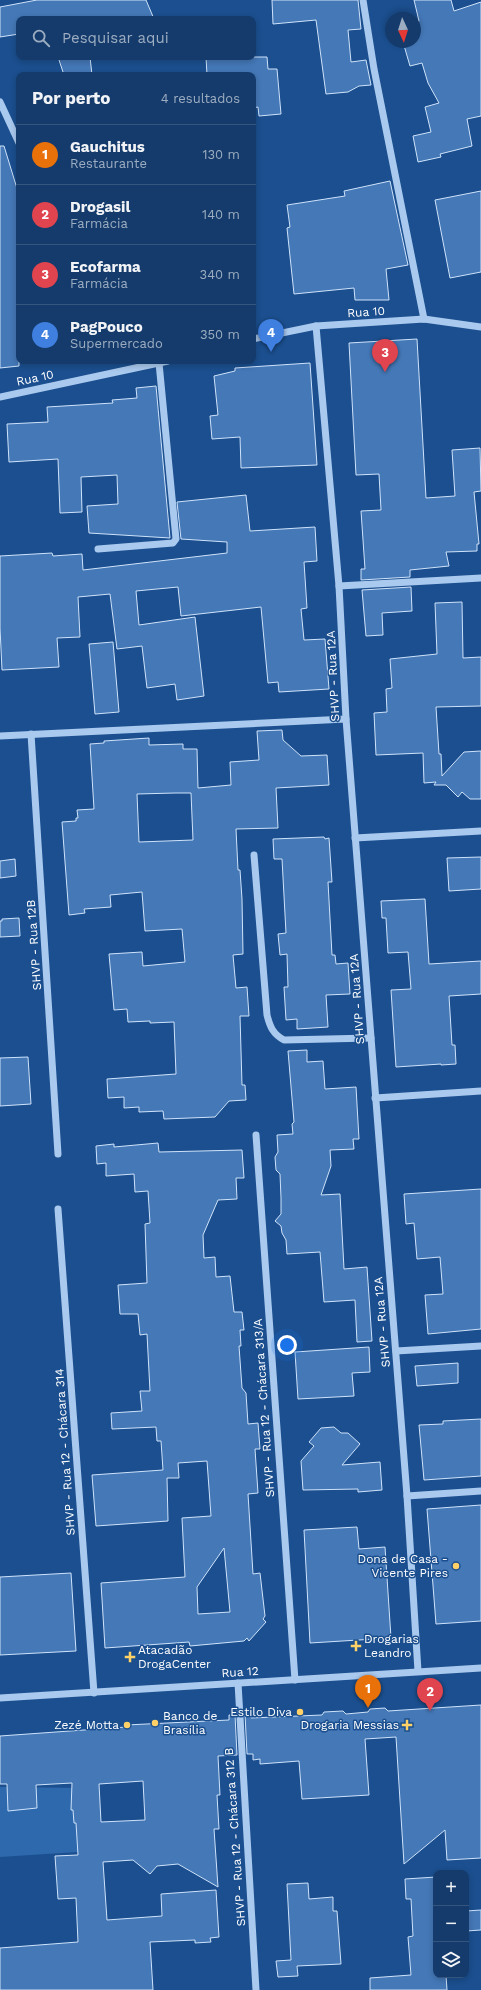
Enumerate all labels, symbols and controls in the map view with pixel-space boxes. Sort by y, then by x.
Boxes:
north arrow [385,12,421,48]
search box [16,16,256,60]
icon: search [30,27,52,49]
text: Pesquisar aqui [62,29,169,47]
text: Por perto [32,88,110,108]
text: 4 resultados [161,91,240,106]
text: Gauchitus [70,138,145,156]
text: 1 [42,147,48,162]
text: 130 m [202,147,240,162]
text: Restaurante [70,156,147,171]
text: Drogasil [70,198,130,216]
text: 2 [41,207,49,222]
text: 140 m [202,207,240,222]
text: Farmácia [70,216,128,231]
text: Ecofarma [70,258,141,276]
text: 3 [41,267,49,282]
text: 340 m [200,267,240,282]
text: Farmácia [70,276,128,291]
street label: Rua 10 [347,304,385,320]
text: PagPouco [70,318,143,336]
pin: 4 [258,319,284,352]
text: 4 [41,327,49,342]
text: 350 m [200,327,240,342]
text: Supermercado [70,336,163,351]
pin: 3 [372,339,398,372]
street label: Rua 10 [15,367,55,389]
street label: SHVP - Rua 12A [324,630,342,722]
street label: SHVP - Rua 12B [24,899,44,991]
street label: SHVP - Rua 12A [347,953,367,1045]
street label: SHVP - Rua 12A [371,1276,393,1368]
street label: SHVP - Rua 12 - Chácara 313/A [251,1318,277,1498]
your location [277,1335,297,1355]
street label: SHVP - Rua 12 - Chácara 314 [52,1368,78,1536]
place label: Dona de Casa - Vicente Pires [357,1552,448,1580]
marker: Dona de Casa - Vicente Pires [451,1561,461,1571]
place label: Drogarias Leandro [364,1632,419,1660]
marker: Drogarias Leandro [351,1641,361,1651]
place label: Atacadão DrogaCenter [138,1643,211,1671]
marker: Atacadão DrogaCenter [125,1652,135,1662]
street label: Rua 12 [221,1664,259,1680]
pin: 1 [355,1675,381,1708]
pin: 2 [417,1678,443,1711]
place label: Estilo Diva [230,1705,292,1719]
marker: Estilo Diva [295,1707,305,1717]
place label: Banco de Brasília [163,1709,218,1737]
place label: Zezé Motta [54,1718,119,1732]
marker: Banco de Brasília [150,1718,160,1728]
place label: Drogaria Messias [301,1718,399,1732]
marker: Zezé Motta [122,1720,132,1730]
marker: Drogaria Messias [402,1720,412,1730]
street label: SHVP - Rua 12 - Chácara 312 B [222,1747,248,1927]
map controls [433,1870,469,1978]
button: + [433,1870,469,1906]
button: − [433,1906,469,1942]
button: layers [433,1942,469,1978]

